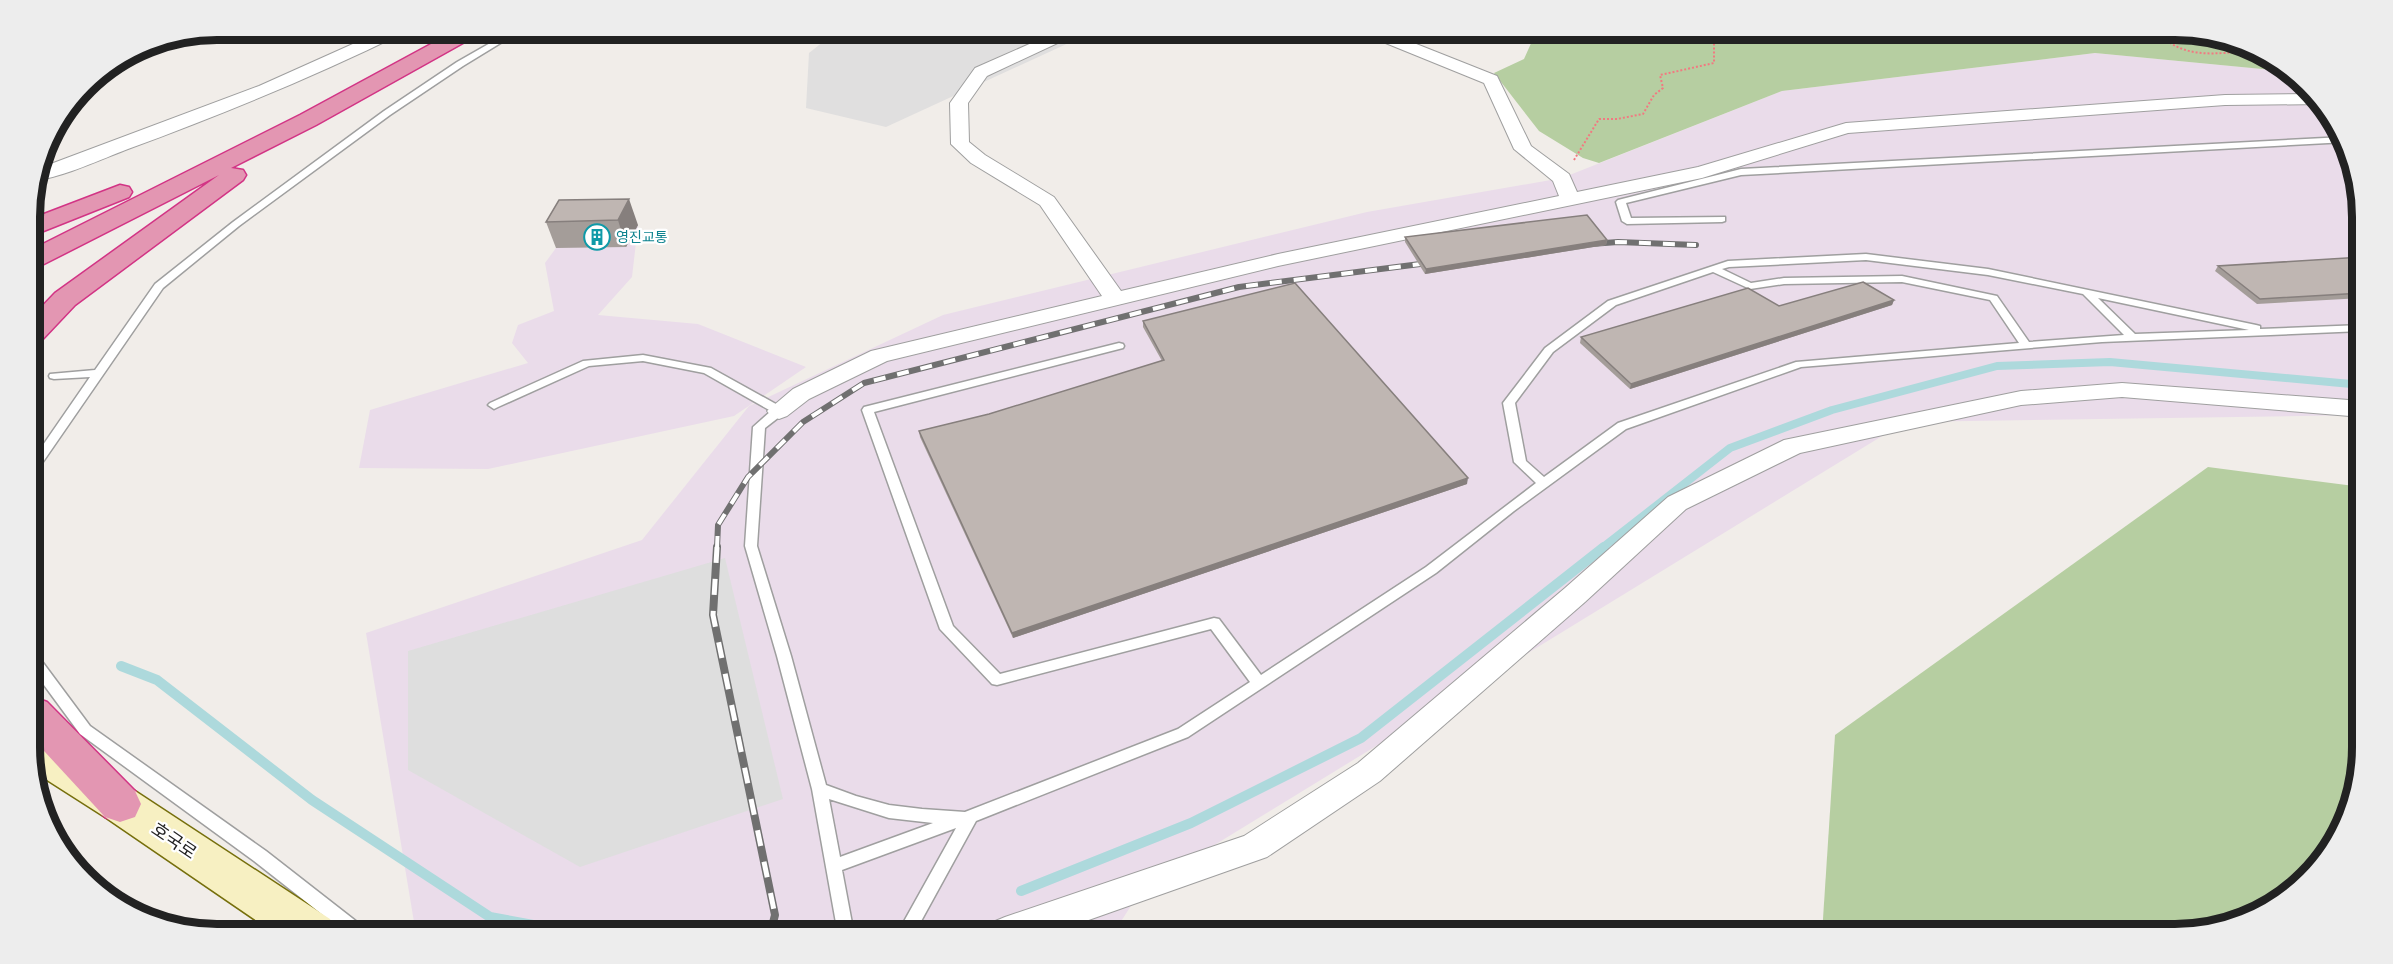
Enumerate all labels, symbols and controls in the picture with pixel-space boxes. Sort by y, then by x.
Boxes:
building icon: 영진교통 [582,222,612,252]
place label: 영진교통 [616,229,668,245]
street label: 호국로 [148,818,201,863]

